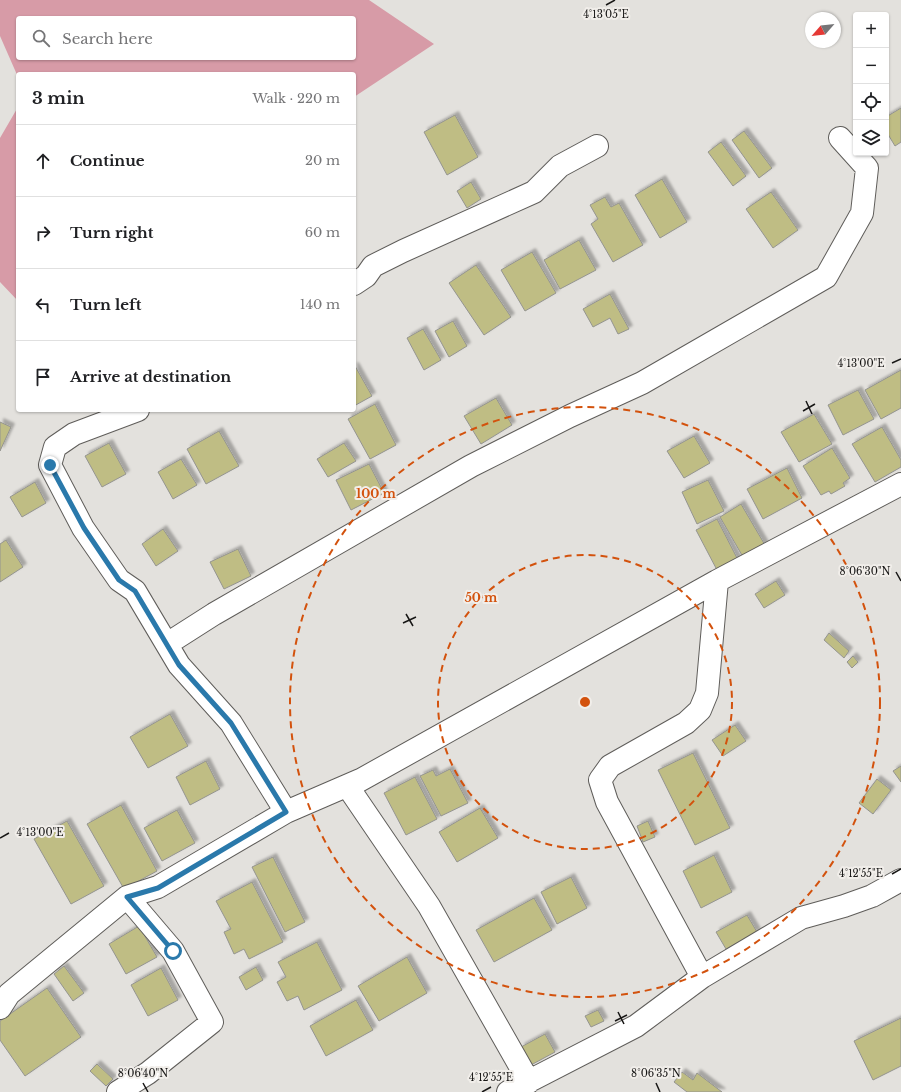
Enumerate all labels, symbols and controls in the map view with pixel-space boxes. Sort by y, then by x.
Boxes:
text: 4°13'05"E [583,8,629,21]
north arrow [805,12,841,48]
map controls [853,12,889,156]
button: + [853,12,889,48]
search box [16,16,356,60]
icon: search [30,27,52,49]
text: Search here [62,29,153,48]
button: − [853,48,889,84]
button: locate [853,84,889,120]
text: 3 min [32,88,85,109]
text: Walk · 220 m [252,90,340,107]
button: layers [853,120,889,156]
icon: ahead [32,150,54,172]
text: Continue [70,151,145,170]
text: 20 m [305,152,340,169]
icon: right [32,222,54,244]
text: Turn right [70,223,153,242]
text: 60 m [305,224,340,241]
icon: left [32,294,54,316]
text: Turn left [70,295,141,314]
text: 140 m [300,296,340,313]
text: 4°13'00"E [837,357,885,370]
icon: arrive [32,366,54,388]
text: Arrive at destination [70,367,231,386]
route end [41,456,59,474]
text: 100 m [356,486,397,501]
text: 8°06'30"N [839,565,891,578]
text: 50 m [465,590,498,605]
centre of rings [578,695,592,709]
text: 4°13'00"E [16,826,64,839]
text: 4°12'55"E [839,867,883,880]
route start [164,942,182,960]
text: 8°06'40"N [118,1067,168,1080]
text: 8°06'35"N [631,1067,681,1080]
text: 4°12'55"E [469,1071,513,1084]

